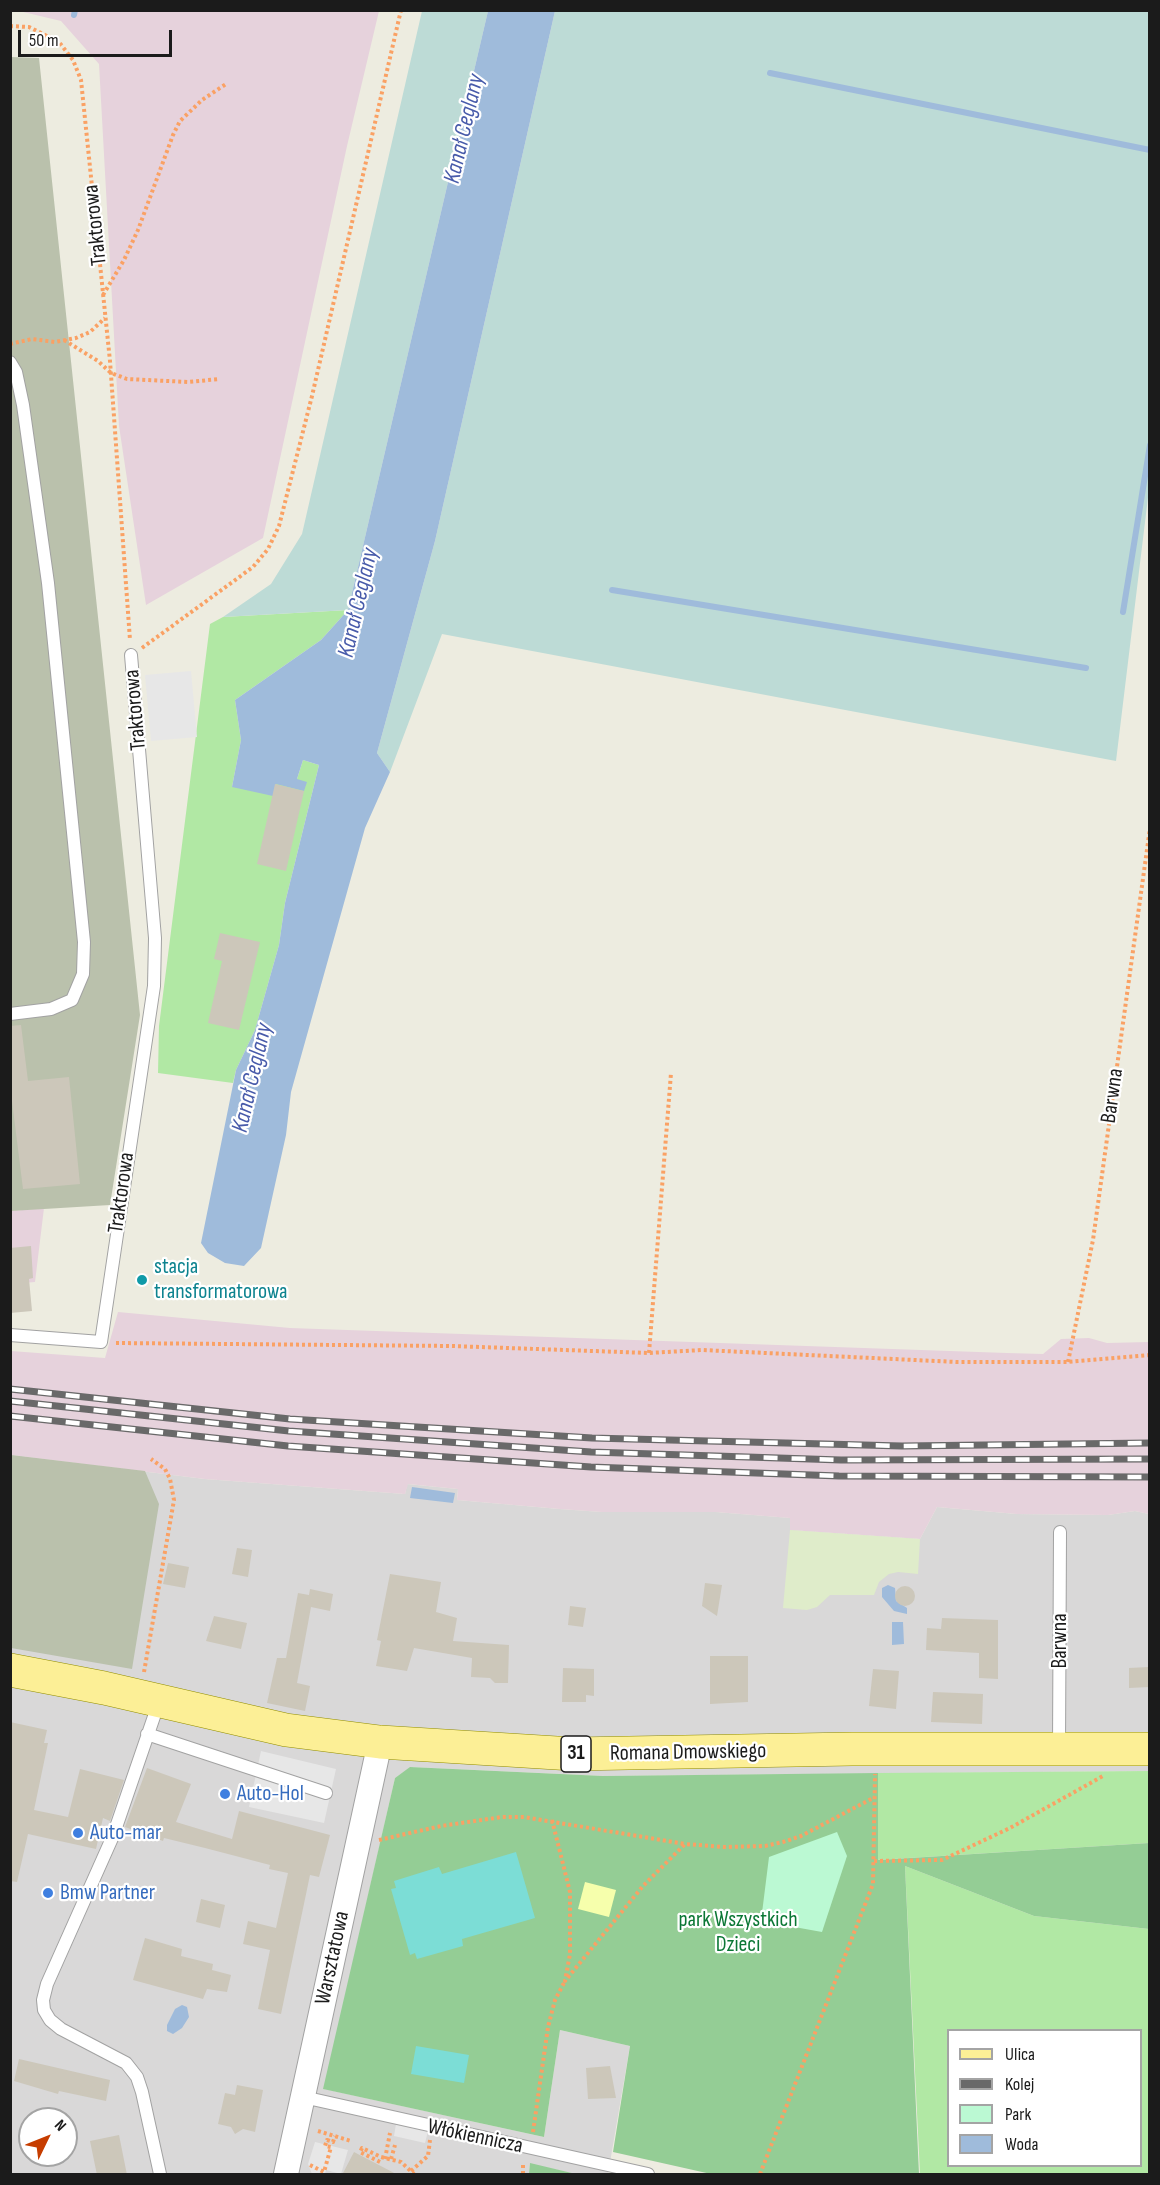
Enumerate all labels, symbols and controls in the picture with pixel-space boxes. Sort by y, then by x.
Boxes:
scale bar [21,18,176,56]
text: 50 m [29,30,59,51]
water label: Kanał Ceglany [438,72,492,186]
street label: Traktorowa [79,183,113,267]
water label: Kanał Ceglany [332,546,386,660]
street label: Traktorowa [119,668,153,752]
water label: Kanał Ceglany [226,1021,280,1135]
street label: Barwna [1096,1067,1130,1125]
street label: Traktorowa [103,1151,141,1235]
place label: stacja transformatorowa [154,1254,288,1306]
marker: stacja transformatorowa [135,1273,149,1287]
street label: Barwna [1047,1613,1073,1669]
road number: 31 [561,1736,591,1772]
street label: Romana Dmowskiego [610,1738,766,1768]
place label: Auto-Hol [237,1781,304,1807]
marker: Auto-Hol [218,1787,232,1801]
place label: Auto-mar [90,1820,161,1846]
marker: Auto-mar [71,1826,85,1840]
place label: Bmw Partner [60,1880,155,1906]
marker: Bmw Partner [41,1886,55,1900]
park label: park Wszystkich Dzieci [678,1907,798,1958]
street label: Warsztatowa [310,1909,356,2007]
legend [947,2029,1142,2167]
text: Ulica [1005,2044,1035,2065]
text: Kolej [1005,2074,1034,2095]
text: Park [1005,2104,1031,2125]
north arrow [18,2107,78,2167]
street label: Włókiennicza [425,2114,525,2160]
text: N [50,2116,70,2135]
text: Woda [1005,2134,1038,2155]

